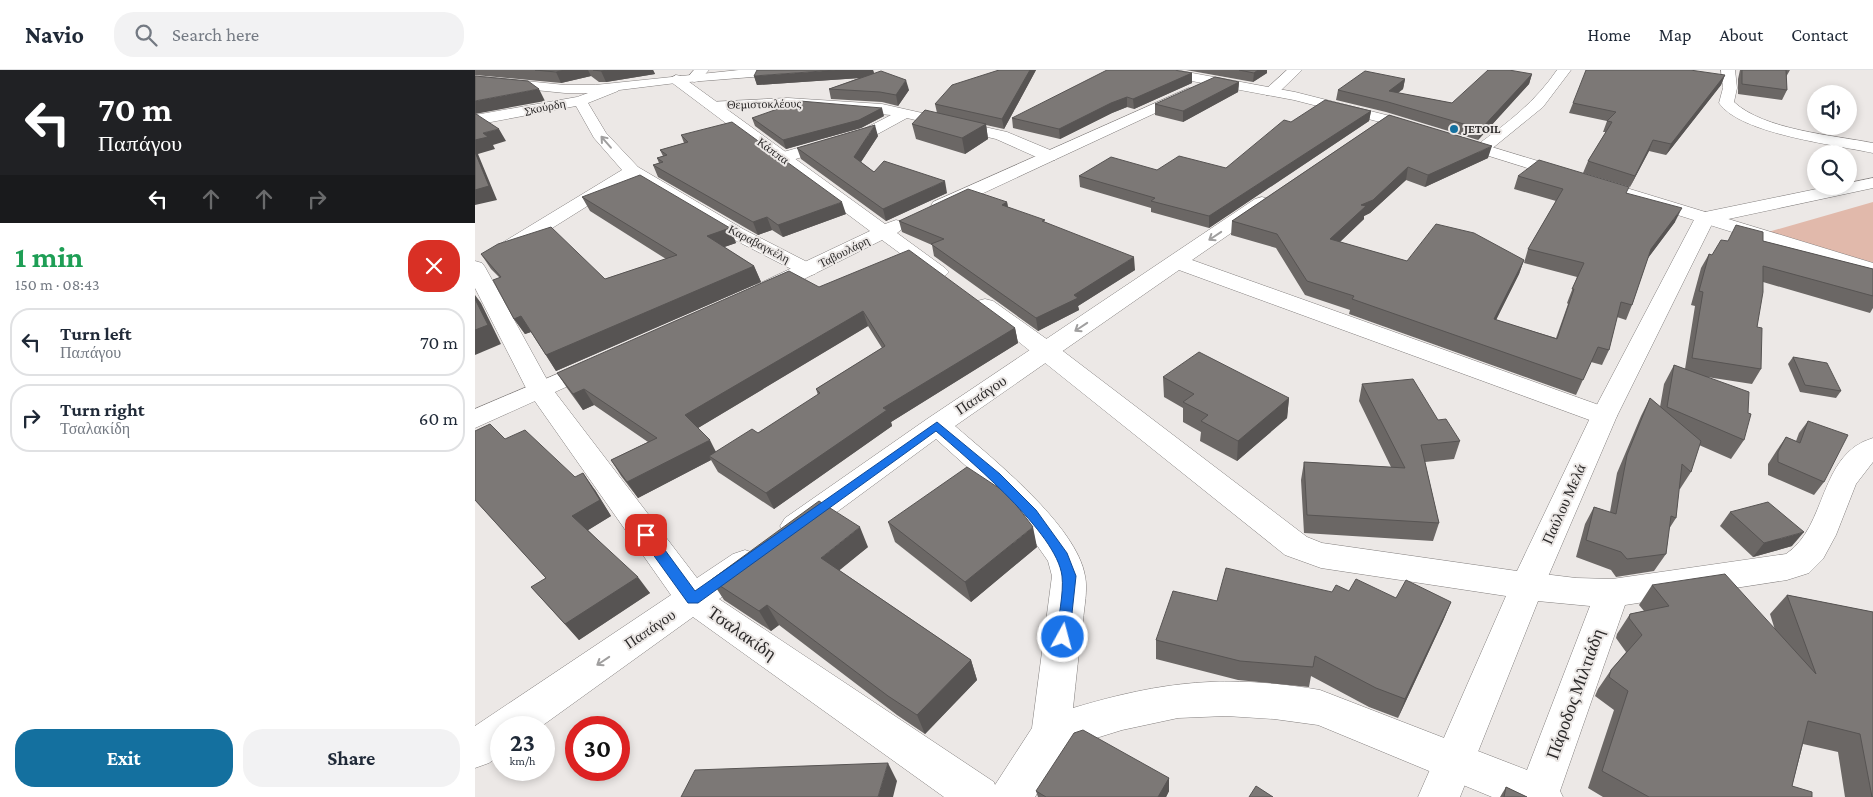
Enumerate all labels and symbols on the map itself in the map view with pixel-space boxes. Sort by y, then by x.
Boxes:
street label: Σκούρδη [523,96,567,118]
street label: Θεμιστοκλέους [727,96,801,112]
place label: JETOIL [1462,122,1501,136]
marker: JETOIL [1448,123,1460,135]
street label: Κάππα [754,135,792,168]
one-way arrow [600,136,611,149]
street label: Καραβαγκέλη [726,222,792,266]
one-way arrow [1208,231,1222,241]
street label: Ταβουλάρη [816,233,872,271]
one-way arrow [1074,322,1088,332]
street label: Παπάγου [953,372,1009,418]
street label: Παύλου Μελά [1539,461,1589,546]
pin [625,514,667,556]
street label: Τσαλακίδη [704,602,780,664]
street label: Παπάγου [622,606,678,652]
position arrow [1036,610,1088,662]
street label: Πάροδος Μιλτιάδη [1542,626,1608,762]
one-way arrow [597,656,611,666]
speed limit sign: 30 [565,716,630,781]

